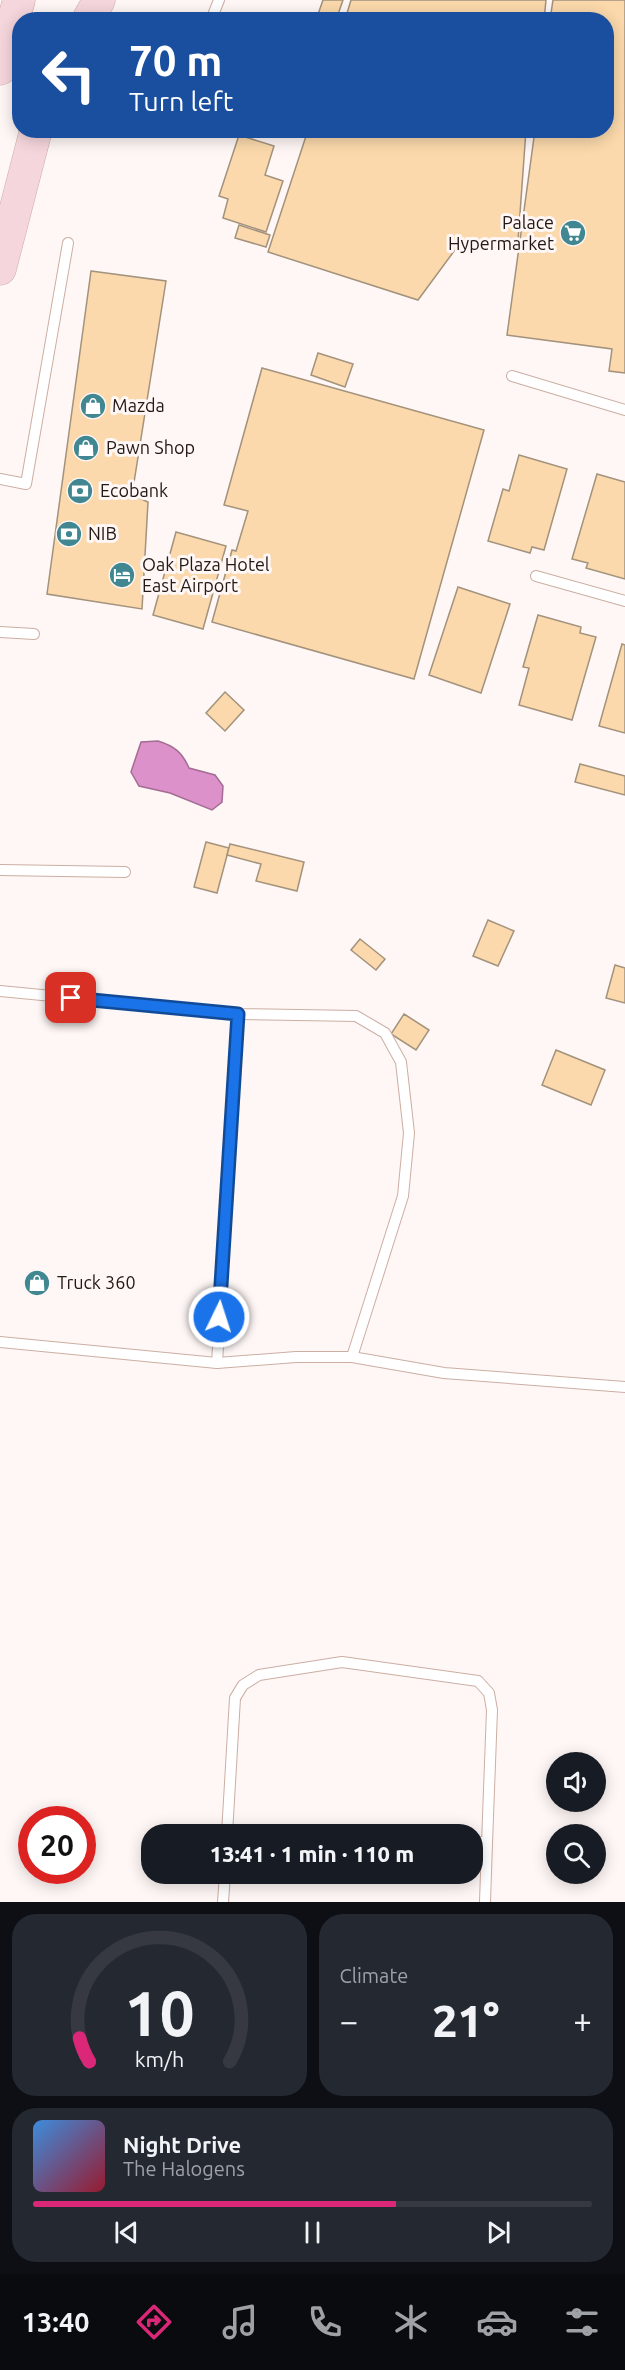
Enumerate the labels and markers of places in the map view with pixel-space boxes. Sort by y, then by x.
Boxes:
place label: Palace Hypermarket [448,212,554,253]
supermarket icon: Palace Hypermarket [558,218,588,248]
shop icon: Mazda [78,391,108,421]
place label: Mazda [112,395,165,415]
shop icon: Pawn Shop [71,433,101,463]
place label: Pawn Shop [106,437,195,457]
bank icon: Ecobank [65,476,95,506]
place label: Ecobank [100,480,168,500]
bank icon: NIB [54,519,84,549]
place label: NIB [88,523,117,543]
place label: Oak Plaza Hotel East Airport [142,554,270,595]
hotel icon: Oak Plaza Hotel East Airport [107,560,137,590]
pin [45,972,96,1023]
shop icon: Truck 360 [22,1268,52,1298]
place label: Truck 360 [57,1272,136,1292]

